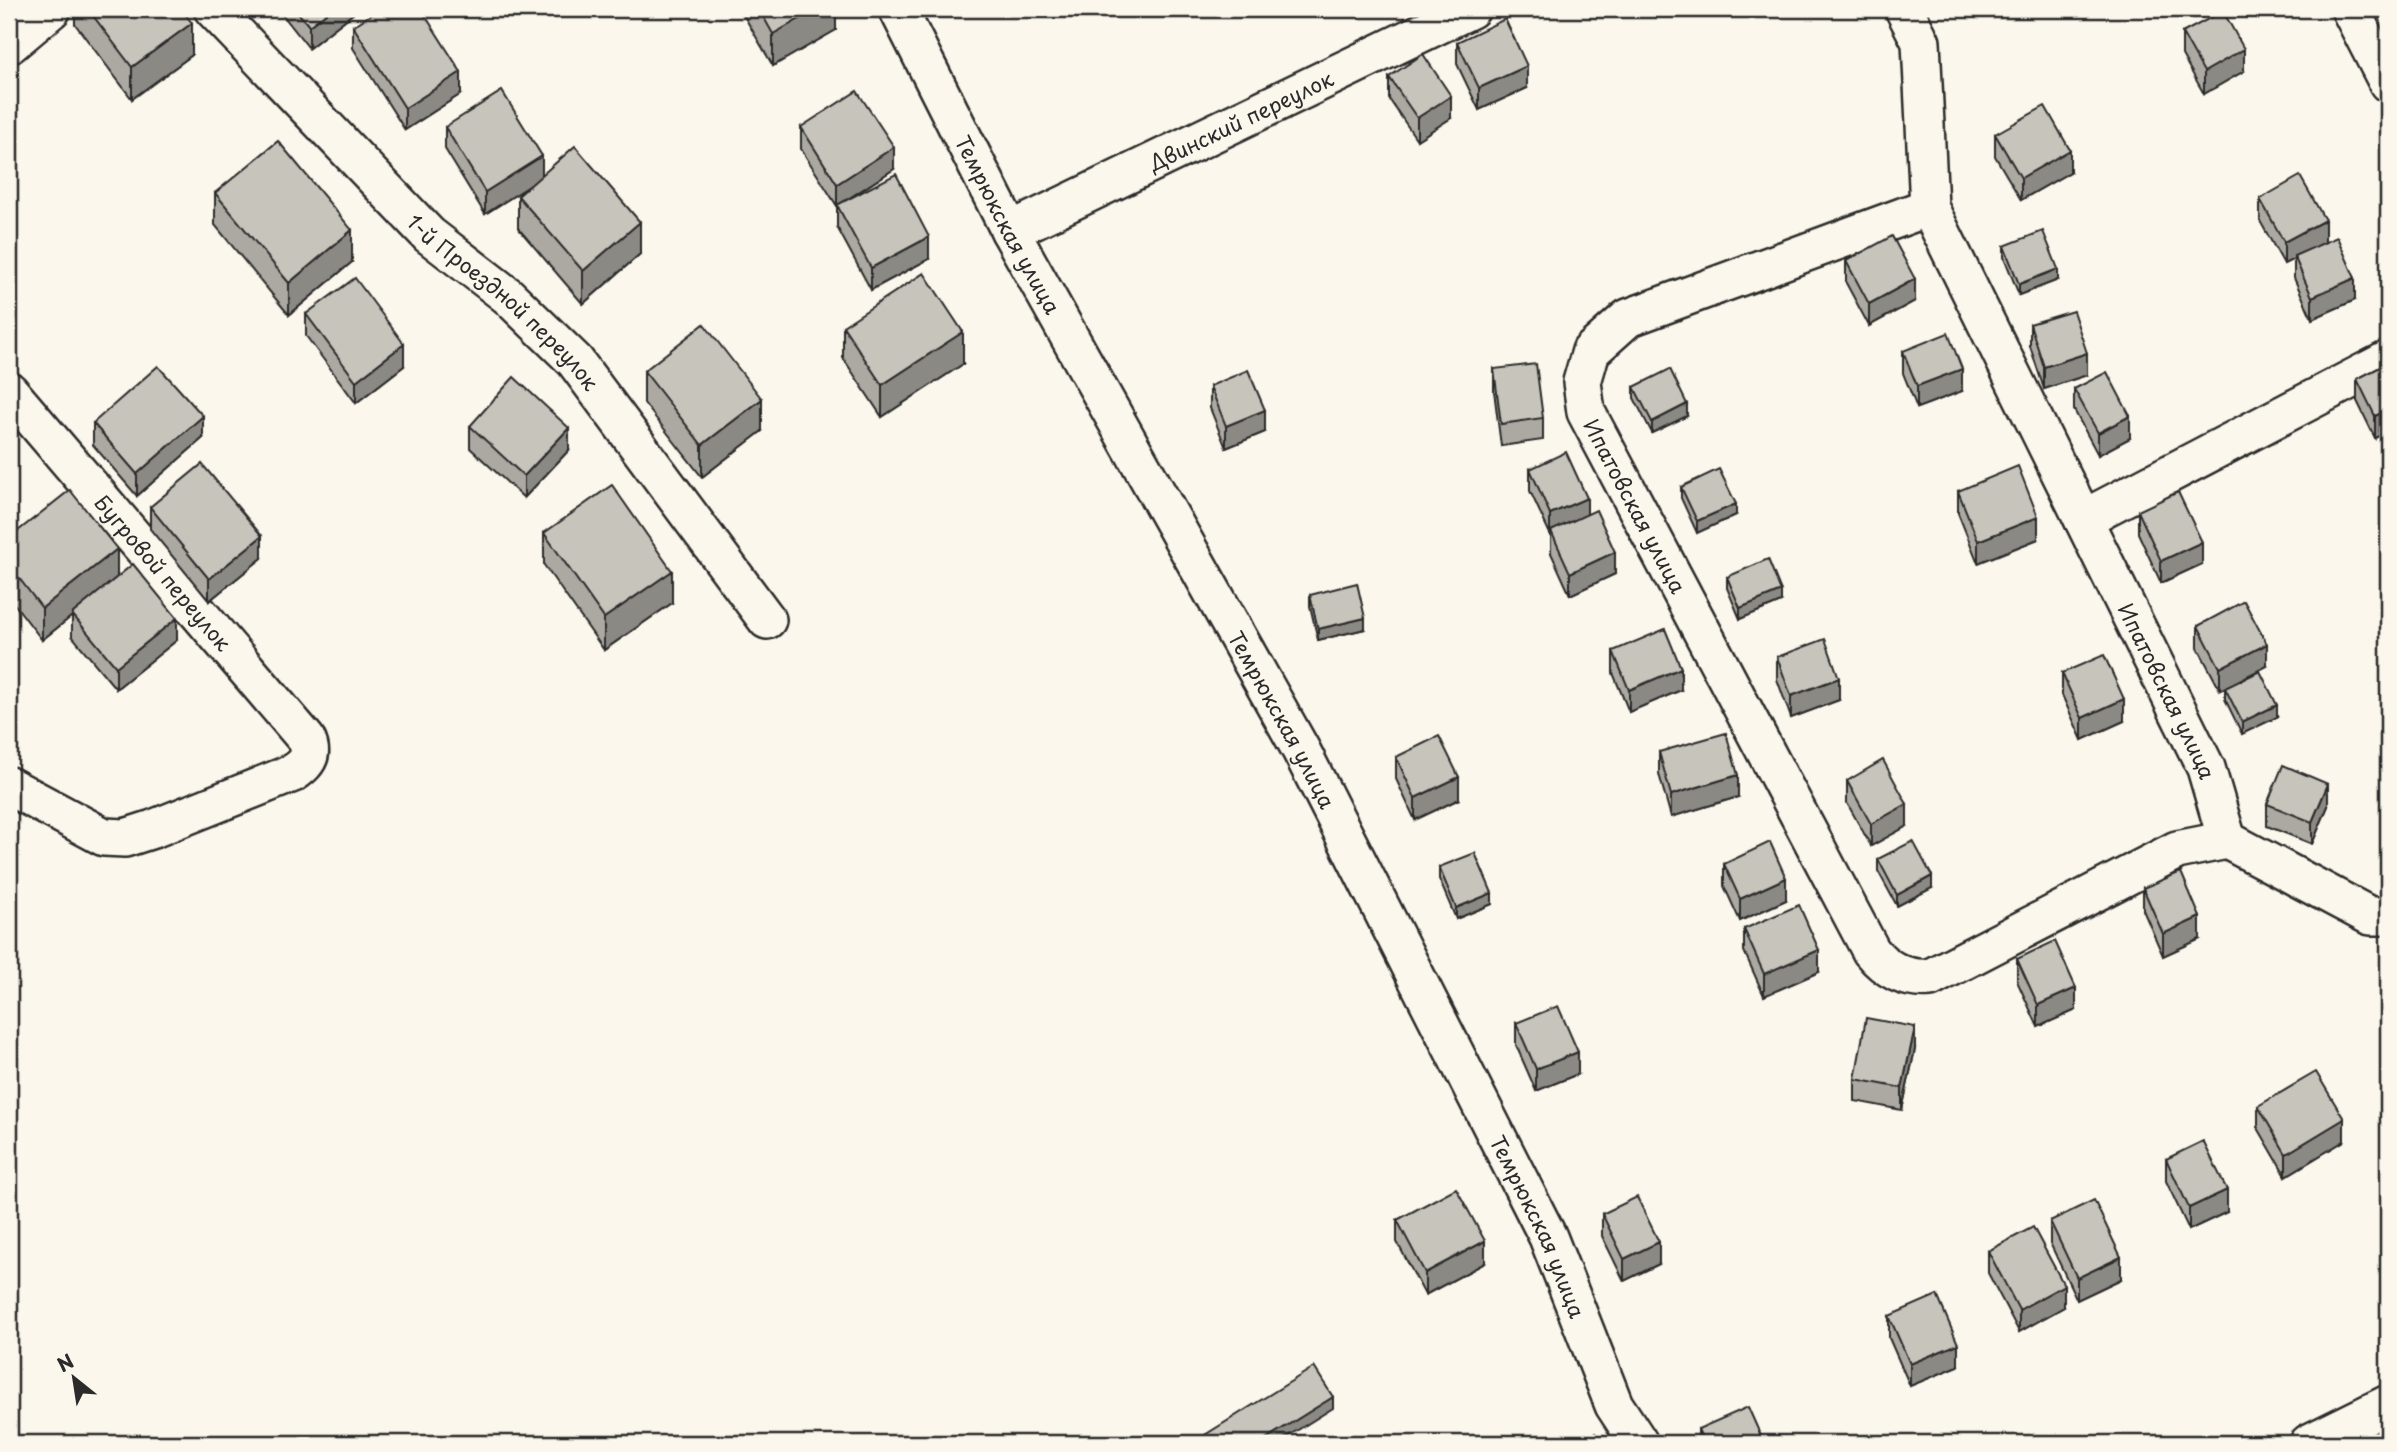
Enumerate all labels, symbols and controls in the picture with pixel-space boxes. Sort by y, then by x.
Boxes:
street label: Двинский переулок [1142,62,1339,178]
street label: Темрюкская улица [948,129,1070,320]
street label: 1-й Проездной переулок [400,206,607,397]
street label: Ипатовская улица [1576,413,1695,599]
street label: Бугровой переулок [87,487,240,658]
street label: Ипатовская улица [2111,597,2225,784]
street label: Темрюкская улица [1221,625,1344,815]
street label: Темрюкская улица [1483,1129,1594,1323]
north arrow [38,1344,108,1414]
text: N [51,1347,79,1378]

